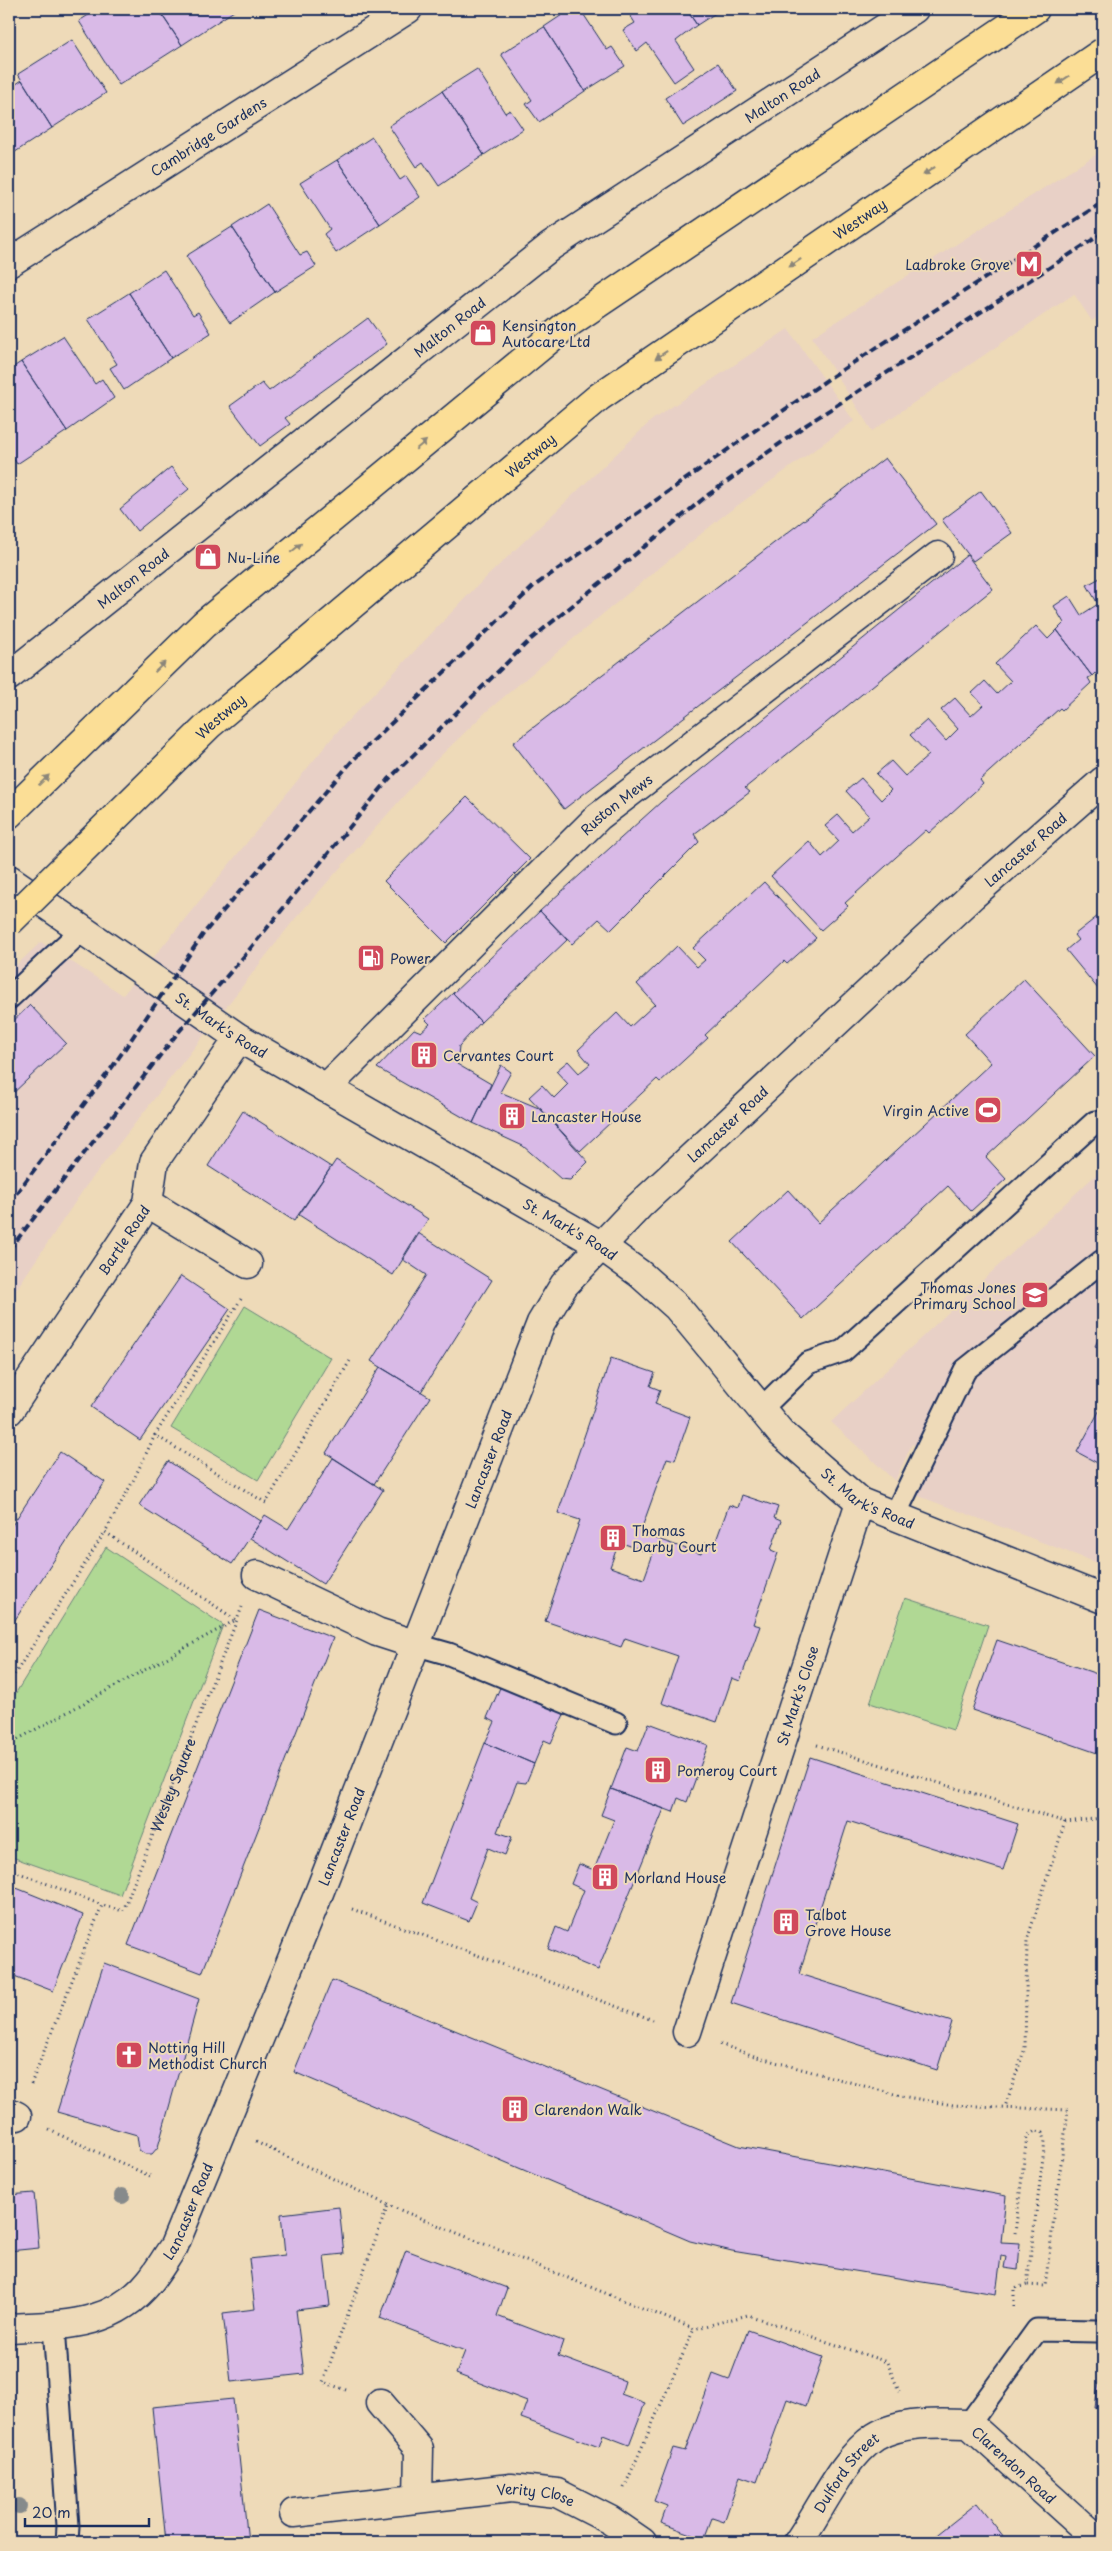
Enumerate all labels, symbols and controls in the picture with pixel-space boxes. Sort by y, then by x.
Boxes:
street label: Malton Road [740,63,824,128]
one-way arrow [1056,75,1070,85]
street label: Cambridge Gardens [146,91,270,181]
one-way arrow [922,166,936,176]
street label: Westway [829,193,890,244]
metro station icon: Ladbroke Grove [1014,249,1044,279]
place label: Ladbroke Grove [905,254,1010,275]
one-way arrow [788,258,802,268]
street label: Malton Road [409,292,490,362]
place label: Kensington Autocare Ltd [502,315,591,352]
shop icon: Kensington Autocare Ltd [468,318,498,348]
one-way arrow [654,350,667,360]
street label: Westway [500,428,560,483]
one-way arrow [415,440,427,451]
shop icon: Nu-Line [193,542,223,572]
street label: Malton Road [92,543,173,613]
one-way arrow [289,543,302,554]
place label: Nu-Line [227,547,281,568]
one-way arrow [154,661,166,673]
street label: Westway [190,688,250,744]
street label: Ruston Mews [575,769,657,840]
one-way arrow [37,774,49,786]
street label: Lancaster Road [979,807,1071,892]
fuel station icon: Power [356,943,386,973]
place label: Power [390,948,431,969]
street label: St. Mark's Road [171,987,272,1063]
building icon: Cervantes Court [409,1040,439,1070]
place label: Cervantes Court [443,1045,554,1066]
street label: Lancaster Road [682,1081,773,1167]
sports icon: Virgin Active [973,1095,1003,1125]
place label: Virgin Active [883,1100,969,1121]
building icon: Lancaster House [497,1101,527,1131]
place label: Lancaster House [531,1106,642,1127]
street label: St. Mark's Road [519,1193,622,1265]
street label: Bartle Road [92,1201,154,1279]
place label: Thomas Jones Primary School [913,1277,1016,1314]
school or university icon: Thomas Jones Primary School [1020,1280,1050,1310]
street label: Lancaster Road [459,1407,517,1511]
street label: St. Mark's Road [817,1462,918,1533]
place label: Thomas Darby Court [632,1520,717,1557]
building icon: Thomas Darby Court [598,1523,628,1553]
street label: St Mark's Close [771,1643,823,1748]
street label: Wesley Square [145,1735,200,1835]
building icon: Pomeroy Court [643,1755,673,1785]
place label: Pomeroy Court [677,1760,777,1781]
street label: Lancaster Road [312,1784,370,1889]
building icon: Morland House [590,1862,620,1892]
place label: Morland House [624,1867,727,1888]
place label: Talbot Grove House [805,1904,892,1941]
building icon: Talbot Grove House [771,1907,801,1937]
place label: Notting Hill Methodist Church [148,2037,267,2074]
church icon: Notting Hill Methodist Church [114,2040,144,2070]
building icon: Clarendon Walk [500,2094,530,2124]
place label: Clarendon Walk [534,2099,642,2120]
street label: Lancaster Road [157,2159,218,2264]
street label: Clarendon Road [967,2421,1061,2508]
street label: Dulford Street [808,2427,883,2517]
street label: Verity Close [495,2477,579,2511]
scale bar [25,2496,149,2528]
text: 20 m [32,2500,71,2523]

